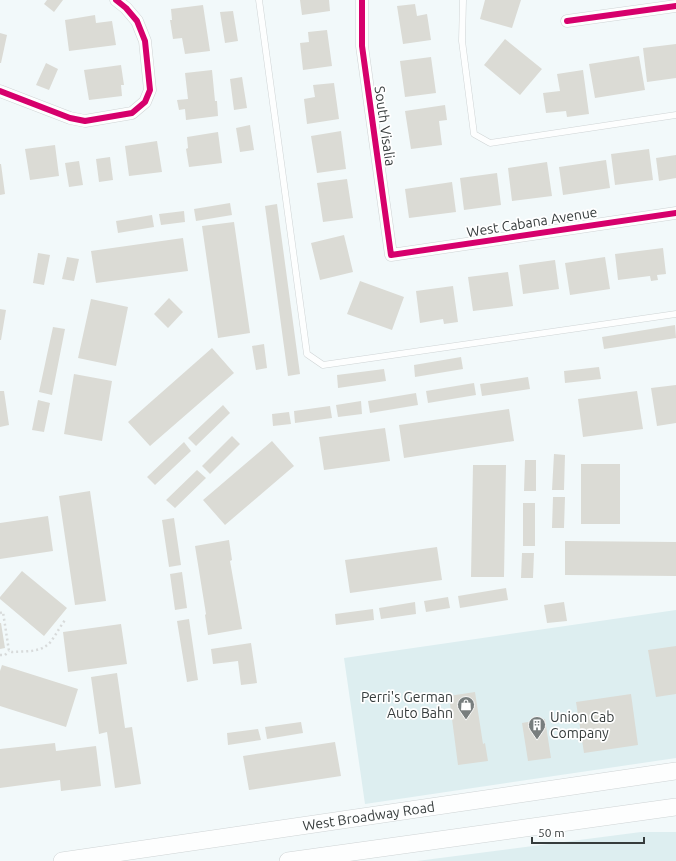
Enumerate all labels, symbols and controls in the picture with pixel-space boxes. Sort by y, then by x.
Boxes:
street label: South Visalia [371,85,399,167]
street label: West Cabana Avenue [466,204,598,240]
place label: Perri's German Auto Bahn [361,689,453,721]
shop icon: Perri's German Auto Bahn [456,695,476,720]
place label: Union Cab Company [550,709,614,741]
building icon: Union Cab Company [527,715,547,740]
street label: West Broadway Road [302,798,436,834]
scale bar [532,819,644,845]
text: 50 m [538,826,565,839]

